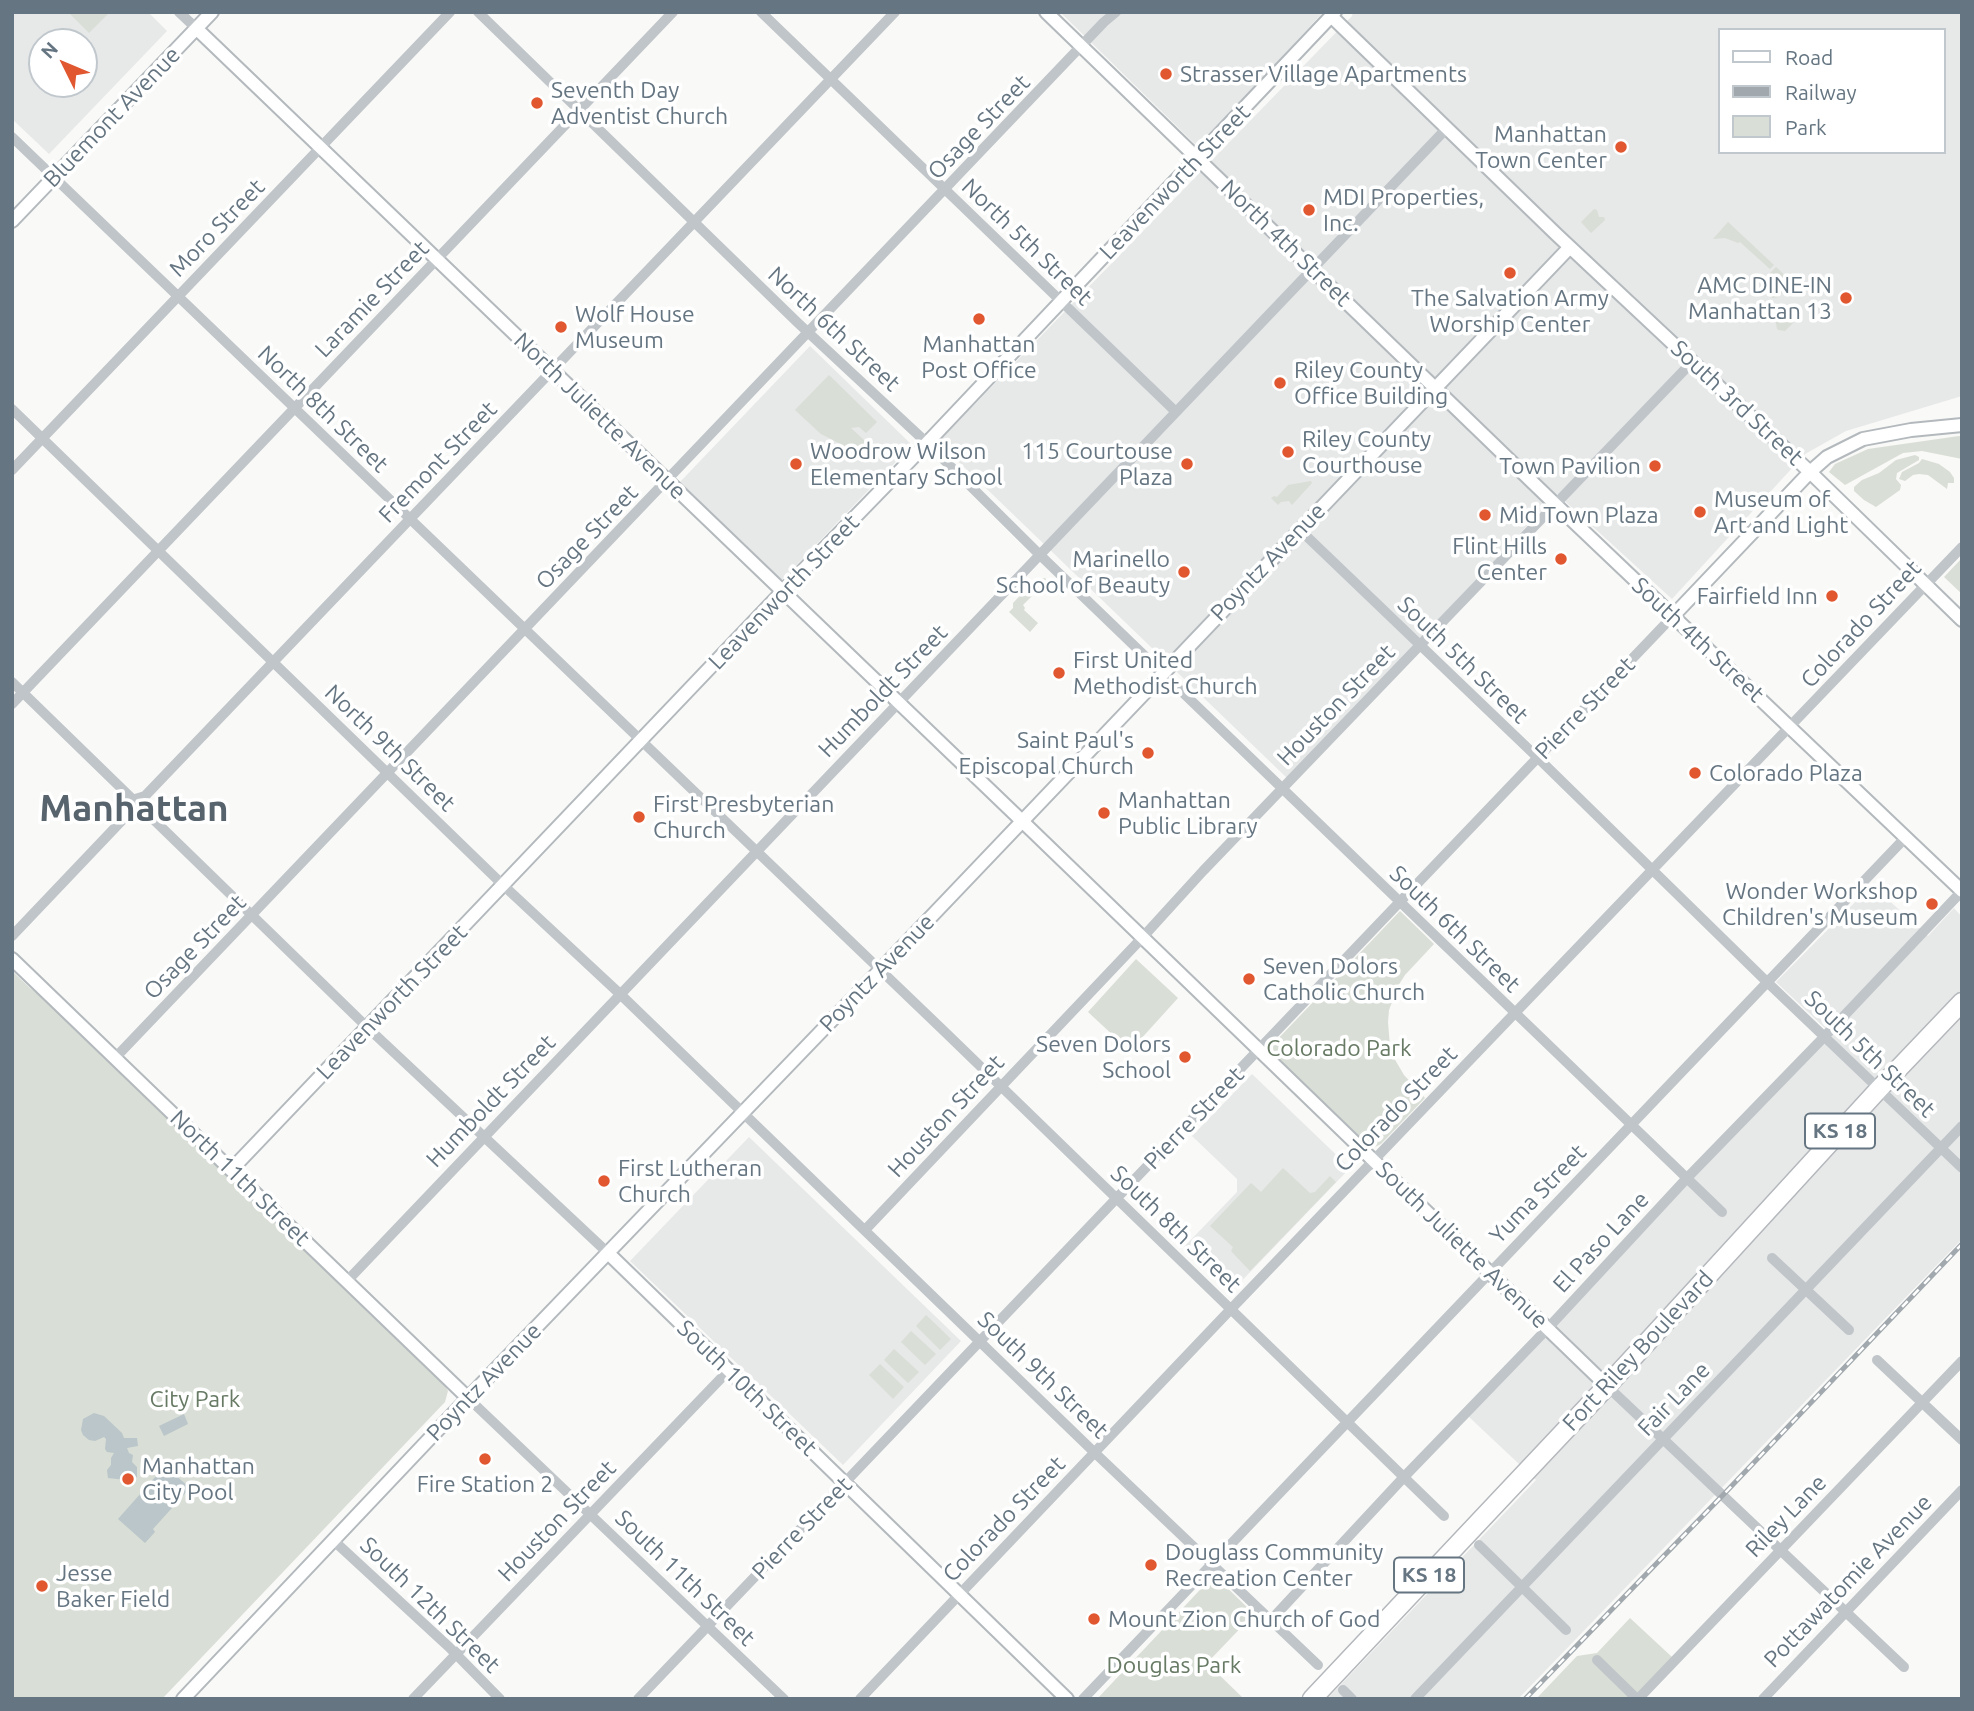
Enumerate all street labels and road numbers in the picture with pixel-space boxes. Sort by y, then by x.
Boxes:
street label: Bluemont Avenue [38,41,186,193]
street label: Osage Street [922,69,1036,185]
street label: Leavenworth Street [1094,99,1256,265]
street label: Moro Street [164,173,270,283]
street label: North 5th Street [956,173,1098,311]
street label: North 4th Street [1215,174,1357,312]
street label: Laramie Street [309,235,435,363]
street label: North 6th Street [762,261,906,397]
street label: North Juliette Avenue [508,327,692,505]
street label: South 3rd Street [1665,335,1809,471]
street label: North 8th Street [252,340,394,478]
street label: Fremont Street [373,396,503,528]
street label: Osage Street [530,479,644,595]
street label: Poyntz Avenue [1205,497,1331,627]
street label: Leavenworth Street [703,509,865,675]
street label: Colorado Street [1795,555,1927,693]
street label: South 4th Street [1626,572,1770,708]
street label: South 5th Street [1392,591,1534,729]
street label: Humboldt Street [813,619,953,763]
street label: Houston Street [1271,639,1401,771]
street label: Pierre Street [1529,651,1641,765]
street label: North 9th Street [319,679,461,817]
street label: South 6th Street [1384,860,1526,998]
street label: Osage Street [138,889,252,1005]
street label: Poyntz Avenue [814,908,940,1038]
street label: Leavenworth Street [311,919,473,1085]
street label: South 5th Street [1799,985,1941,1123]
street label: Humboldt Street [421,1029,561,1173]
street label: Colorado Street [1329,1040,1463,1178]
street label: Houston Street [882,1049,1010,1183]
street label: Pierre Street [1138,1061,1250,1175]
street label: North 11th Street [164,1104,316,1252]
road number: KS 18 [1805,1114,1875,1148]
street label: Yuma Street [1484,1139,1592,1249]
street label: South Juliette Avenue [1370,1156,1554,1334]
street label: South 8th Street [1105,1160,1247,1298]
street label: El Paso Lane [1547,1186,1655,1298]
street label: Fort Riley Boulevard [1557,1265,1719,1437]
street label: South 9th Street [972,1306,1114,1444]
street label: South 10th Street [671,1314,823,1462]
street label: Poyntz Avenue [421,1317,547,1447]
street label: Fair Lane [1632,1356,1716,1442]
street label: Colorado Street [937,1450,1071,1588]
street label: Houston Street [492,1455,622,1587]
street label: Riley Lane [1740,1469,1832,1563]
street label: Pierre Street [746,1471,858,1585]
street label: Pottawatomie Avenue [1758,1489,1938,1673]
street label: South 11th Street [609,1504,761,1652]
street label: South 12th Street [354,1531,506,1679]
road number: KS 18 [1394,1558,1464,1592]

